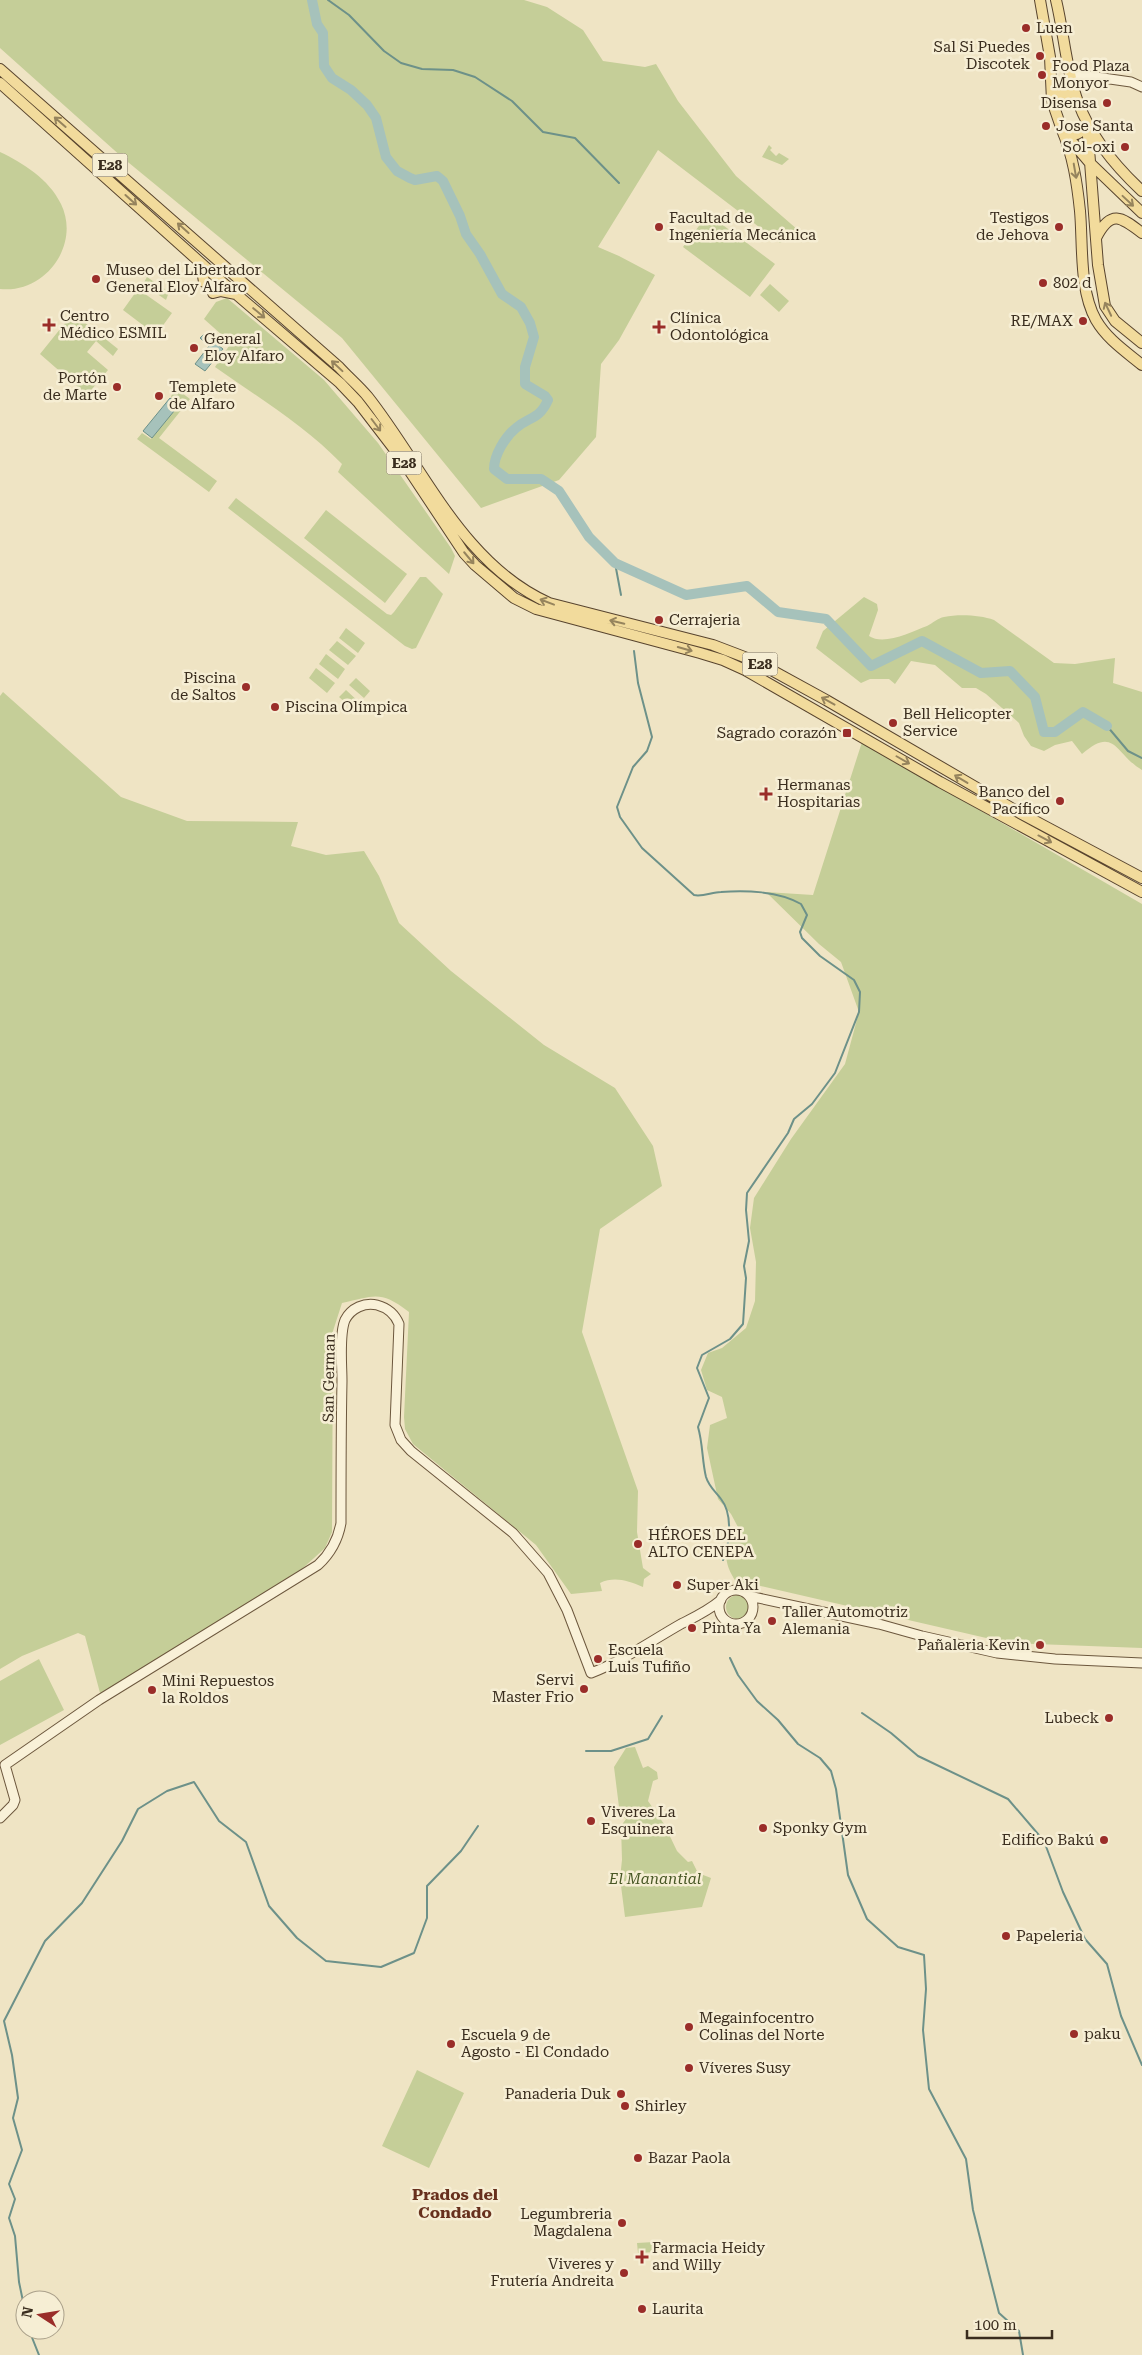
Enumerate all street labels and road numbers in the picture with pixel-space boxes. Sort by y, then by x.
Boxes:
road number: E28 [92,154,128,176]
road number: E28 [386,452,422,474]
road number: E28 [742,652,778,676]
street label: San German [319,1333,339,1423]

